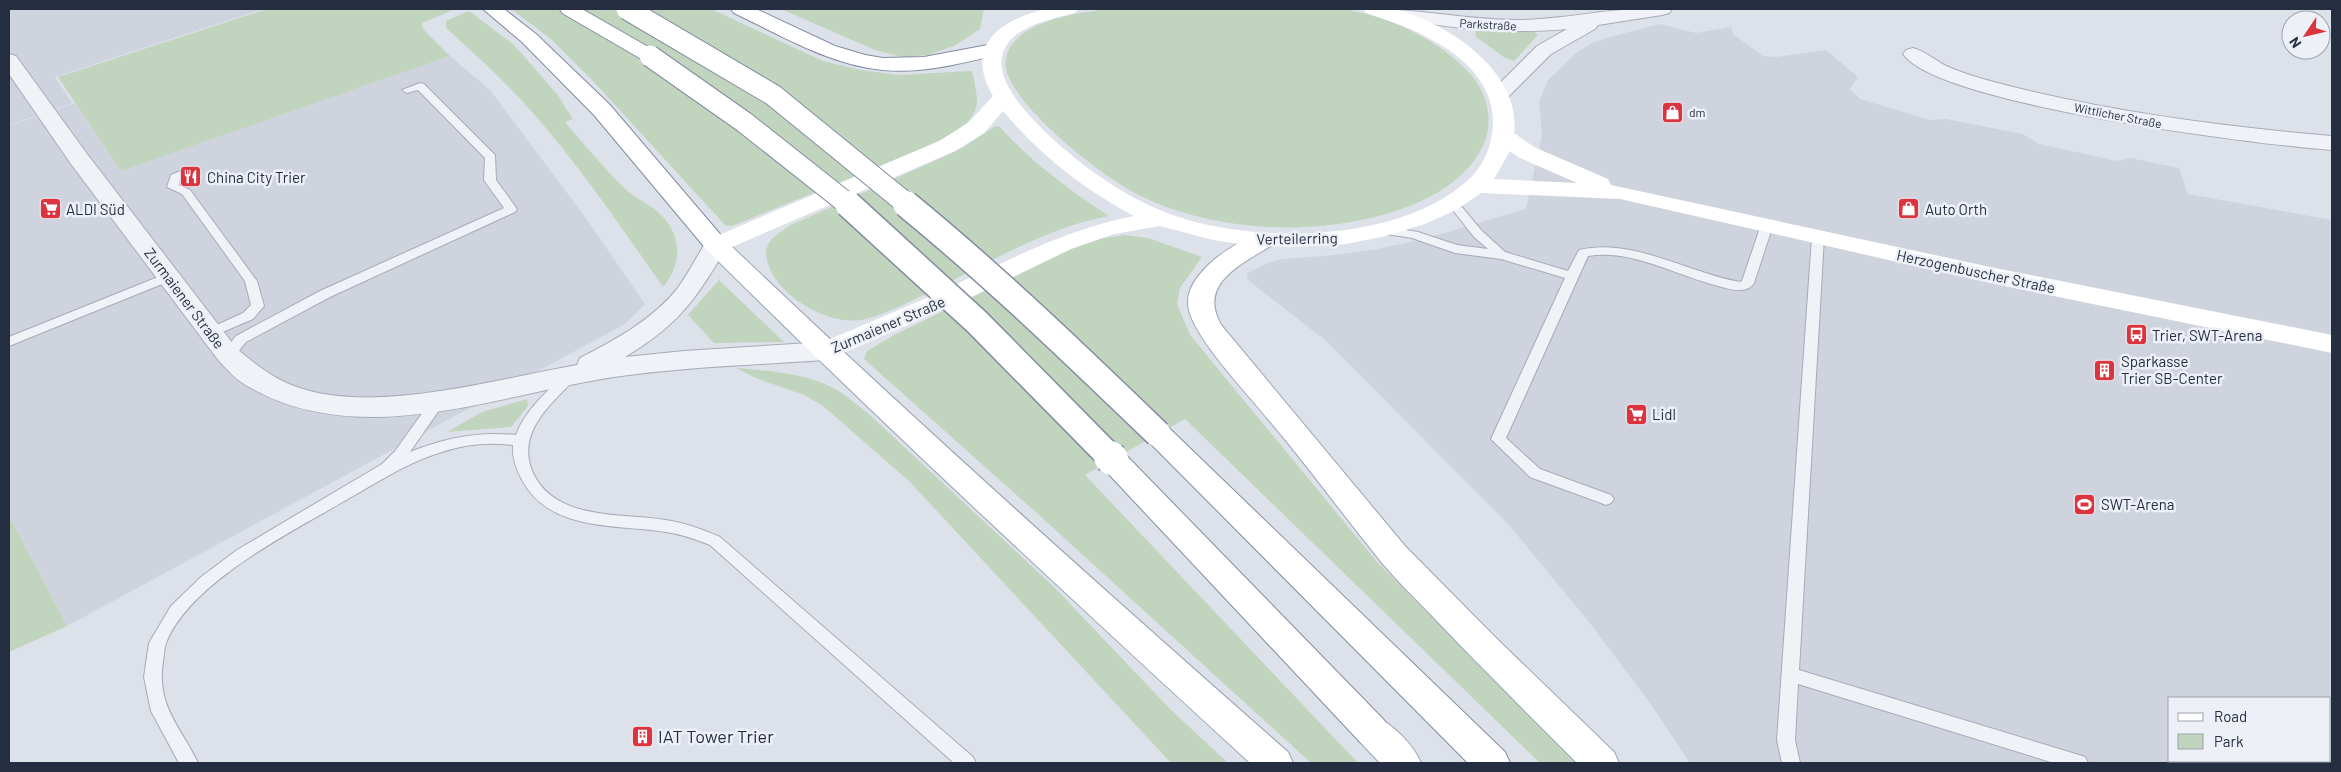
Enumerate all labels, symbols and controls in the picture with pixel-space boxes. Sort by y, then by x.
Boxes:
north arrow [2281,10,2331,60]
street label: Parkstraße [1459,16,1517,32]
text: N [2285,34,2305,51]
shop icon: dm [1661,100,1685,124]
street label: Wittlicher Straße [2073,100,2163,130]
place label: dm [1689,105,1706,119]
restaurant icon: China City Trier [179,165,203,189]
place label: China City Trier [207,168,306,186]
supermarket icon: ALDI Süd [38,197,62,221]
shop icon: Auto Orth [1897,197,1921,221]
place label: ALDI Süd [66,200,125,218]
place label: Auto Orth [1925,200,1987,218]
street label: Verteilerring [1256,228,1338,248]
street label: Zurmaiener Straße [141,244,229,352]
street label: Herzogenbuscher Straße [1895,245,2057,297]
street label: Zurmaiener Straße [828,292,948,356]
bus stop icon: Trier, SWT-Arena [2124,323,2148,347]
place label: Trier, SWT-Arena [2152,326,2262,344]
place label: Sparkasse Trier SB-Center [2121,352,2223,387]
building icon: Sparkasse Trier SB-Center [2093,358,2117,382]
supermarket icon: Lidl [1624,402,1648,426]
place label: Lidl [1652,405,1676,423]
sports icon: SWT-Arena [2073,492,2097,516]
place label: SWT-Arena [2101,495,2174,513]
legend [2168,697,2331,762]
text: Road [2214,707,2247,725]
building icon: IAT Tower Trier [630,724,654,748]
place label: IAT Tower Trier [658,725,774,747]
text: Park [2214,732,2244,750]

